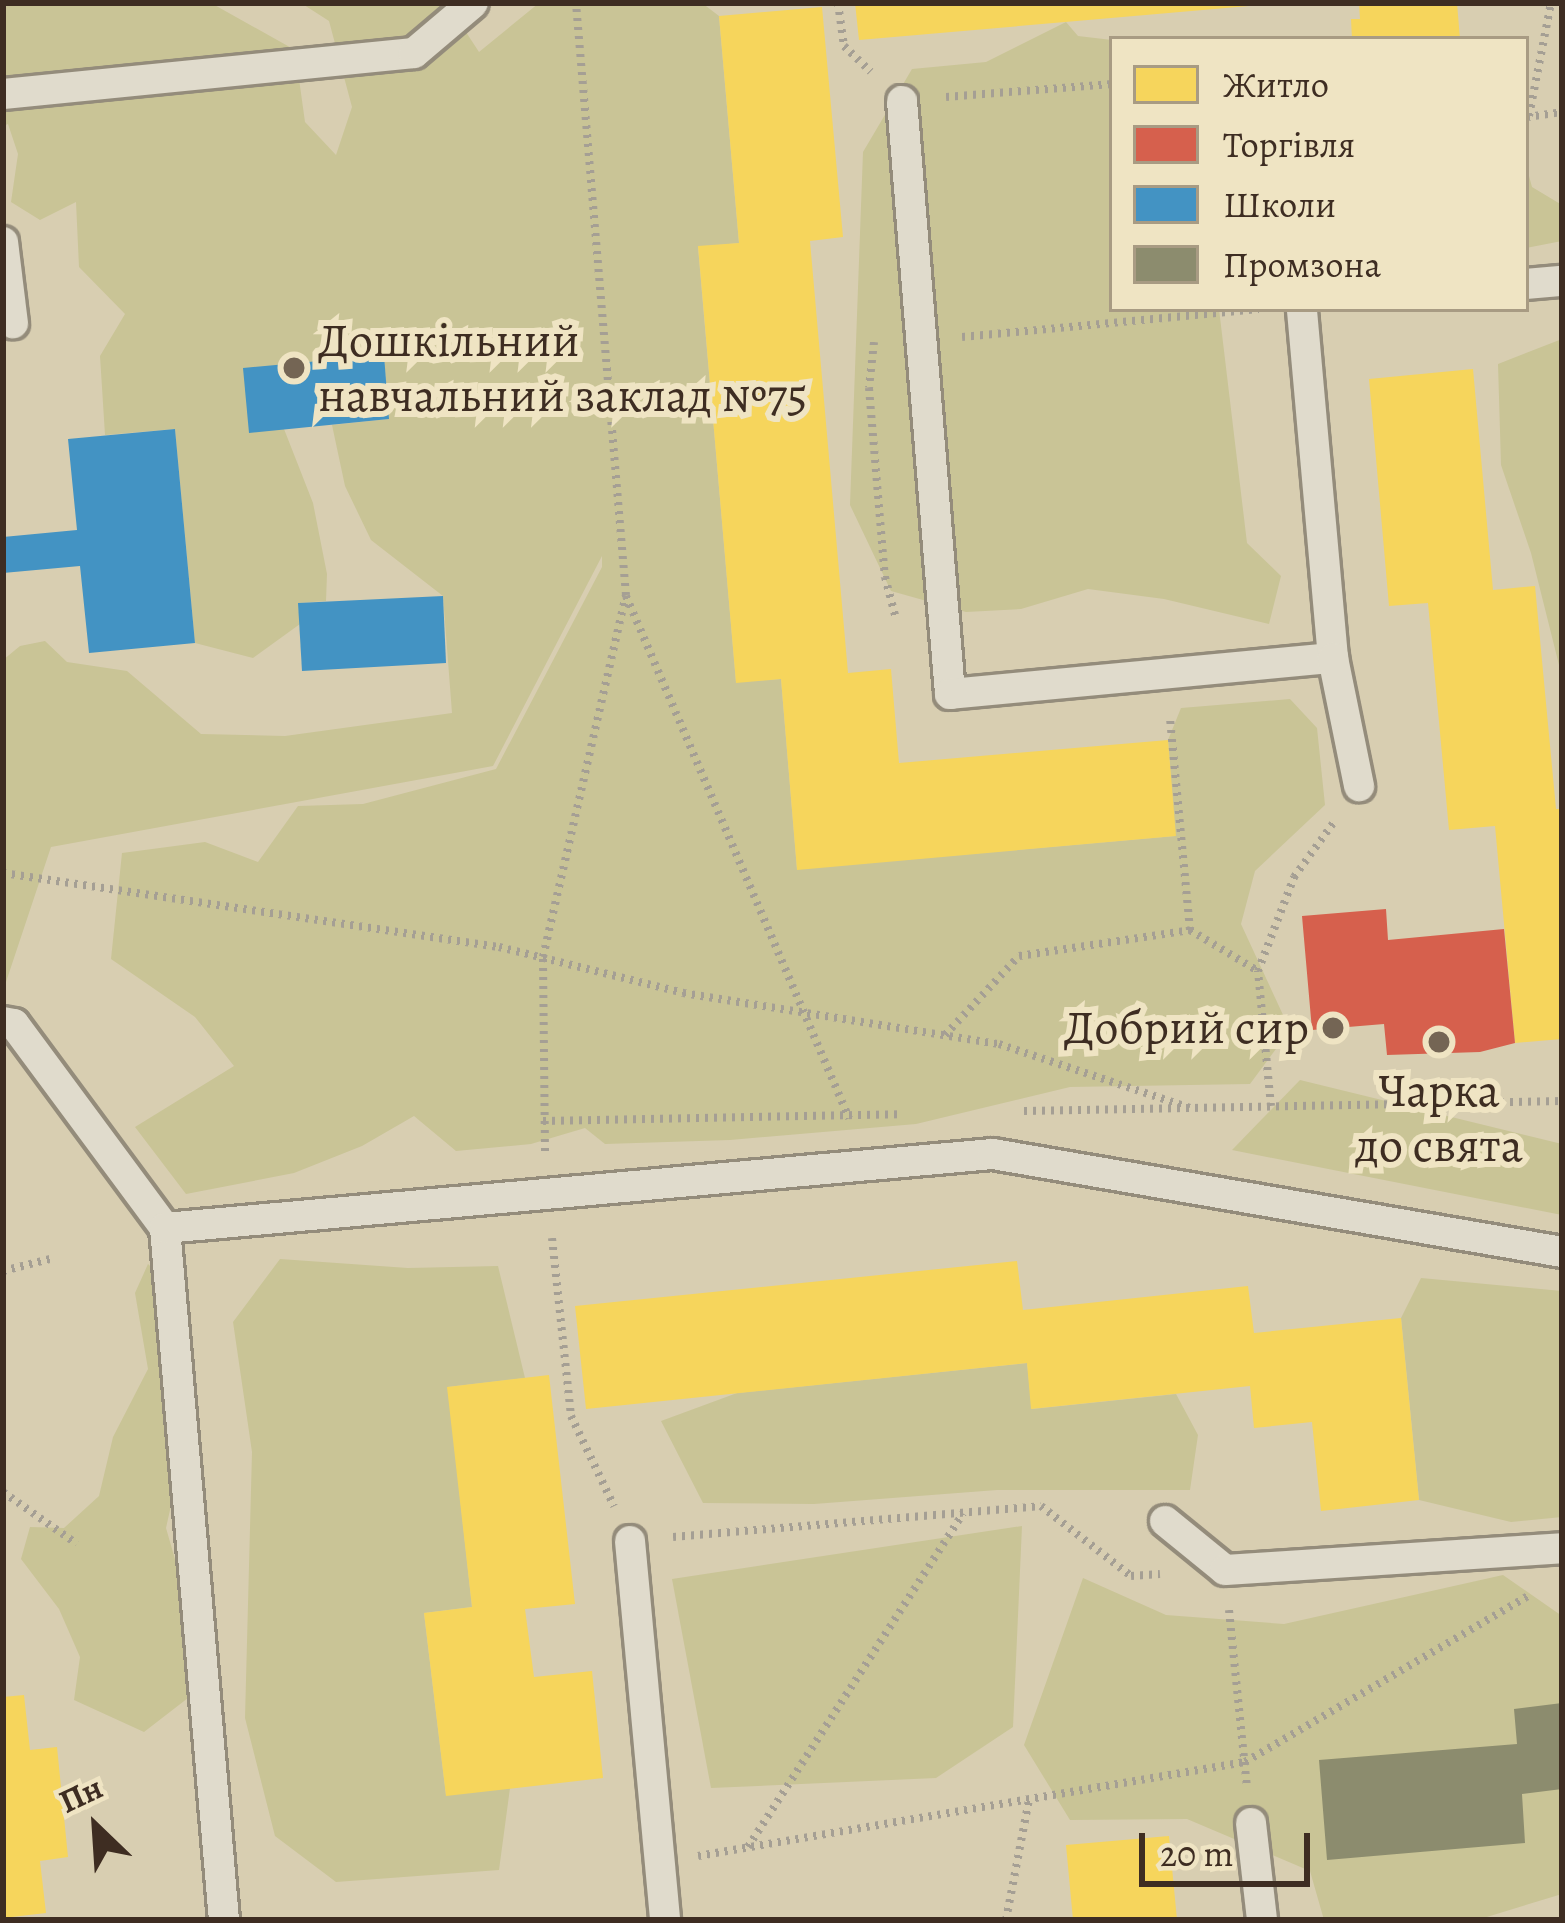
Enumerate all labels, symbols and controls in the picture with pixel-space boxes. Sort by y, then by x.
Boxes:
legend [1109,36,1529,312]
text: Житло [1223,60,1329,109]
text: Торгівля [1223,120,1355,169]
text: Школи [1223,180,1336,229]
text: Промзона [1223,240,1381,289]
place label: Дошкільний навчальний заклад №75 [318,311,808,424]
marker: Дошкільний навчальний заклад №75 [281,355,307,381]
place label: Добрий сир [1064,999,1309,1057]
marker: Добрий сир [1320,1015,1346,1041]
marker: Чарка до свята [1426,1029,1452,1055]
place label: Чарка до свята [1355,1061,1523,1174]
text: Пн [52,1764,110,1823]
north arrow [36,1767,156,1887]
scale bar [1145,1809,1316,1883]
text: 20 m [1160,1829,1233,1878]

